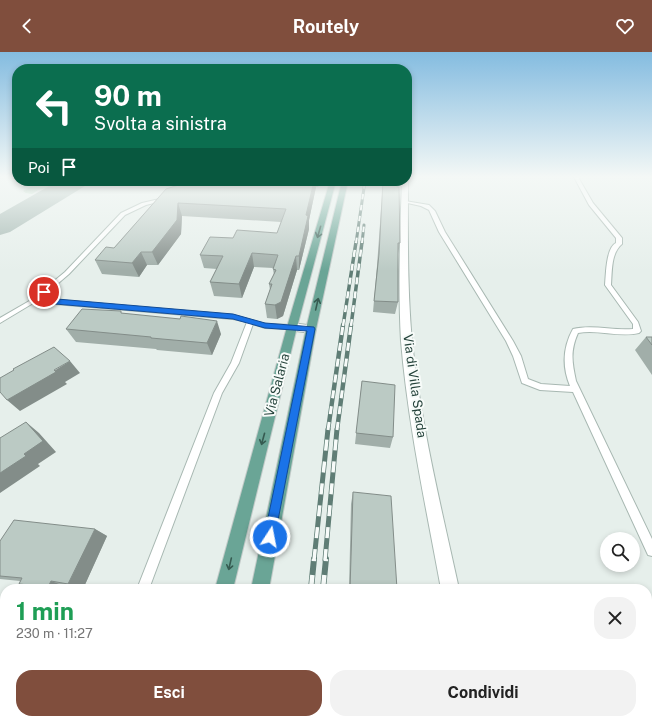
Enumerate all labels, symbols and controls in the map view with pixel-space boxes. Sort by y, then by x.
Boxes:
icon: back [16,15,38,37]
icon: heart [614,15,636,37]
text: Routely [293,16,359,37]
text: 90 m [94,79,162,112]
icon: left [28,80,80,132]
text: Svolta a sinistra [94,113,227,134]
icon: arrive [58,156,80,178]
text: Poi [28,159,50,176]
one-way arrow [315,225,322,238]
pin [27,275,61,309]
icon: arrive [33,281,55,303]
one-way arrow [313,298,321,311]
street label: Via di Villa Spada [400,333,430,439]
street label: Via Salaria [261,352,293,418]
one-way arrow [258,432,266,445]
position arrow [249,516,291,558]
map controls [600,532,640,572]
button: search [600,532,640,572]
one-way arrow [226,558,233,571]
text: 1 min [16,597,74,625]
button: close [594,597,636,639]
text: 230 m · 11:27 [16,626,93,641]
button: Esci [16,670,322,716]
button: Condividi [330,670,636,716]

